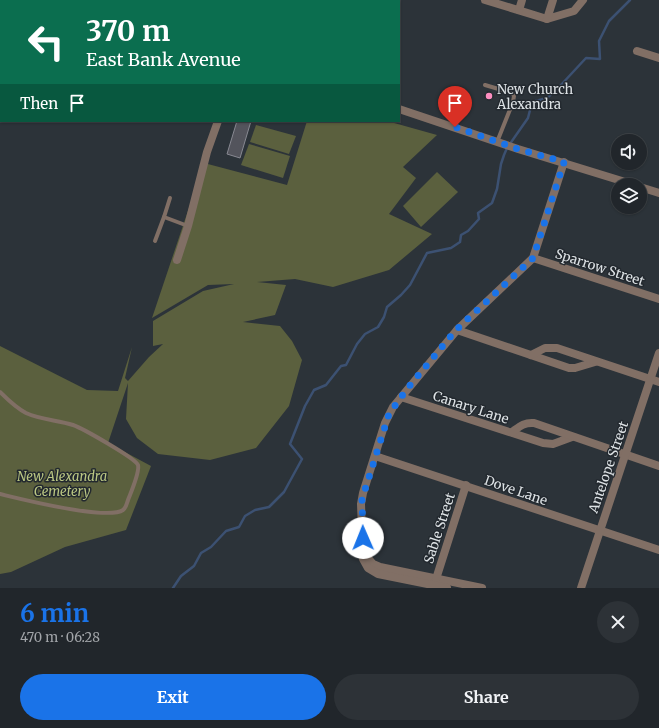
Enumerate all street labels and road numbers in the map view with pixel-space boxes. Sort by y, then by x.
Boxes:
street label: Sparrow Street [553,245,647,290]
street label: Canary Lane [431,387,511,428]
street label: Antelope Street [584,419,632,516]
street label: Dove Lane [482,472,550,509]
street label: Sable Street [420,491,459,566]

